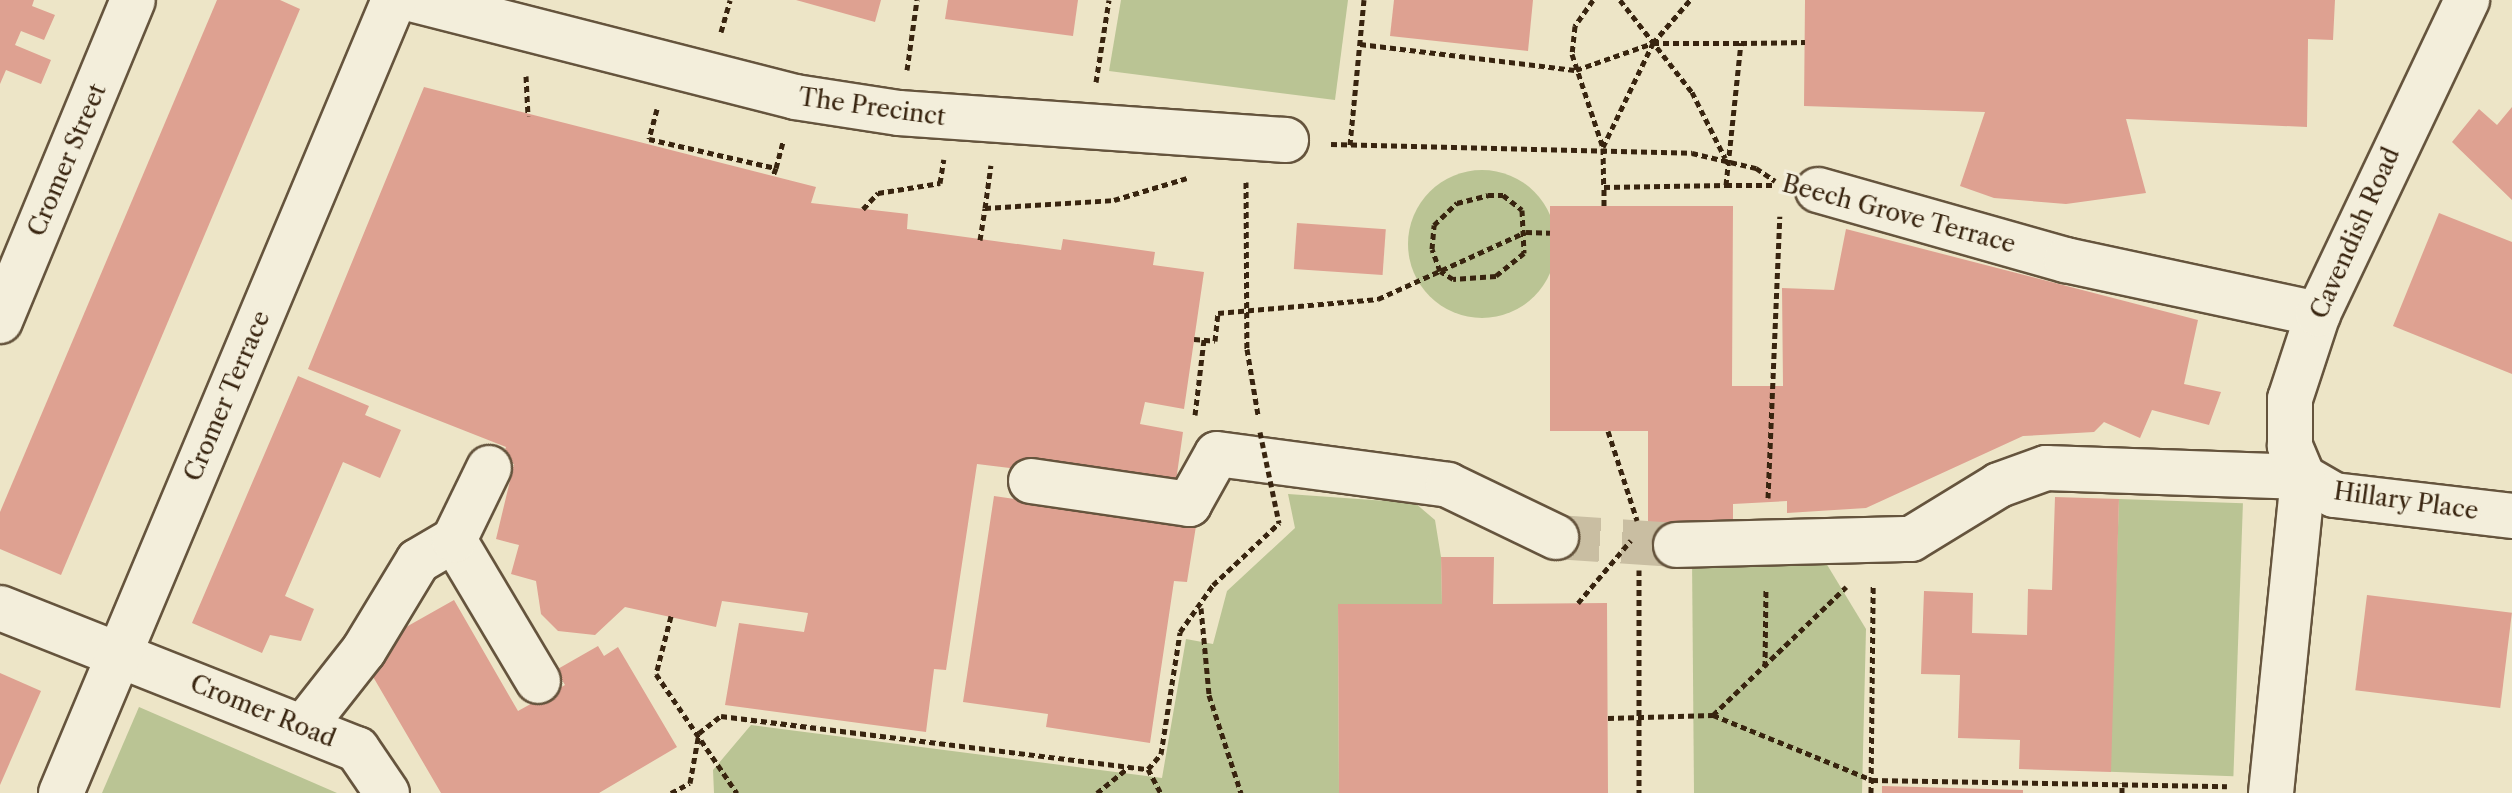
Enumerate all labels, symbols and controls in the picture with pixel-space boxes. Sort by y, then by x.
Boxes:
street label: Cromer Street [22,79,112,241]
street label: The Precinct [797,82,947,132]
street label: Cavendish Road [2304,143,2406,323]
street label: Beech Grove Terrace [1779,169,2019,259]
street label: Cromer Terrace [178,306,276,486]
street label: Hillary Place [2332,477,2480,525]
street label: Cromer Road [186,669,340,753]

